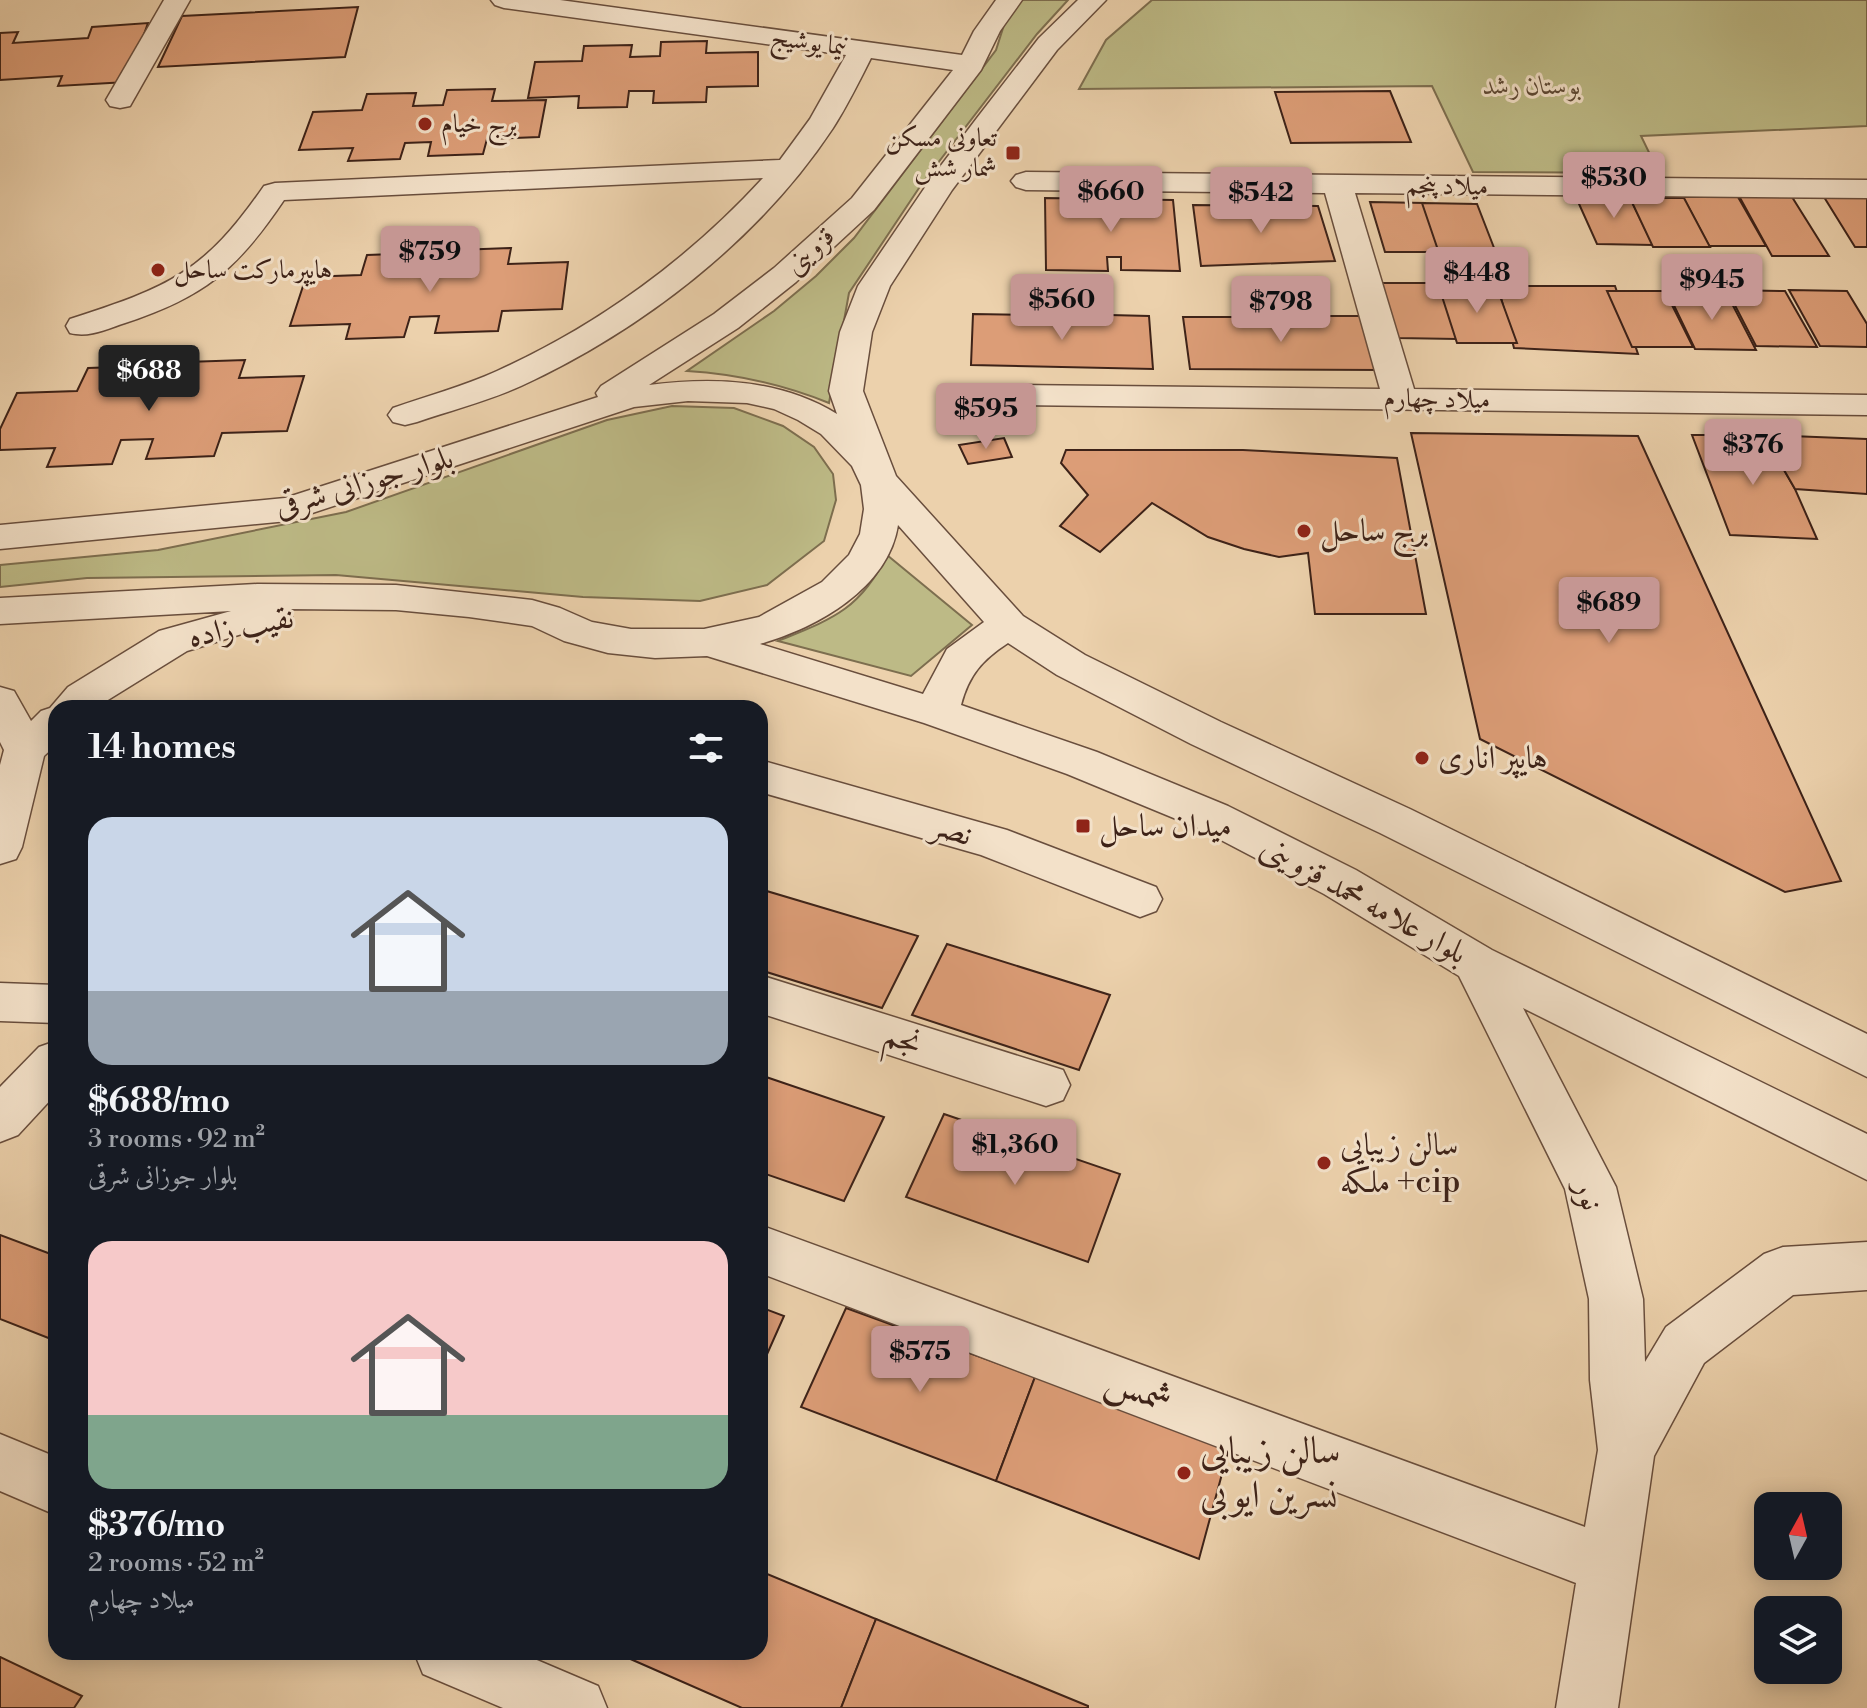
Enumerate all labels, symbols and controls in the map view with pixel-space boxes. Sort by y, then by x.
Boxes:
street label: نیما یوشیج [768,21,850,70]
park label: بوستان رشد [1483,70,1581,102]
place label: برج خیام [441,108,517,147]
marker: برج خیام [416,115,434,133]
place label: تعاونی مسکن شمار شش [886,122,998,185]
marker: تعاونی مسکن شمار شش [1004,144,1022,162]
pin: $530 [1567,152,1661,220]
text: $530 [1581,162,1647,194]
pin: $660 [1064,166,1158,234]
pin: $542 [1214,167,1308,235]
street label: میلاد پنجم [1405,169,1489,211]
text: $660 [1077,176,1145,208]
text: $542 [1228,177,1294,209]
street label: قزوینی [779,221,841,281]
pin: $759 [383,226,477,294]
text: $759 [399,236,461,268]
pin: $448 [1430,247,1524,315]
place label: هایپرمارکت ساحل [174,254,332,287]
pin: $945 [1665,254,1759,322]
text: $448 [1443,257,1511,289]
marker: هایپرمارکت ساحل [149,261,167,279]
text: $945 [1679,264,1745,296]
pin: $560 [1015,274,1109,342]
pin: $798 [1234,276,1328,344]
text: $560 [1029,284,1095,316]
text: $798 [1249,286,1313,318]
pin: $688 [102,345,196,413]
text: $688 [117,355,181,387]
street label: میلاد چهارم [1383,382,1491,422]
pin: $595 [939,383,1033,451]
text: $595 [954,393,1018,425]
pin: $376 [1706,419,1800,487]
text: $376 [1722,429,1784,461]
street label: بلوار جوزانی شرقی [270,437,458,527]
place label: برج ساحل [1320,511,1429,558]
marker: برج ساحل [1295,522,1313,540]
pin: $689 [1562,577,1656,645]
text: $689 [1577,587,1641,619]
street label: نقیب زاده [185,597,297,657]
icon: filters [684,726,728,770]
text: 14 homes [88,727,236,769]
place label: هايپر اناری [1438,738,1548,779]
marker: هايپر اناری [1413,749,1431,767]
street label: نصر [924,804,977,855]
place label: میدان ساحل [1099,806,1232,848]
marker: میدان ساحل [1074,817,1092,835]
street label: بلوار علامه محمد قزوینی [1254,827,1474,973]
icon: home [336,869,480,1013]
street label: نجم [876,1014,927,1072]
text: $688/mo [88,1081,230,1123]
pin: $1,360 [950,1119,1080,1187]
text: 3 rooms · 92 m² [88,1123,265,1155]
place label: سالن زیبایی ملکه +cip [1340,1125,1461,1202]
text: $1,360 [971,1129,1059,1161]
marker: سالن زیبایی ملکه +cip [1315,1154,1333,1172]
text: بلوار جوزانی شرقی [88,1160,238,1192]
street label: نور [1564,1172,1613,1215]
icon: home [336,1293,480,1437]
pin: $575 [873,1326,967,1394]
text: $575 [889,1336,951,1368]
street label: شمس [1099,1356,1179,1425]
place label: سالن زیبایی نسرین ایوبی [1200,1428,1341,1521]
marker: سالن زیبایی نسرین ایوبی [1175,1464,1193,1482]
north arrow [1754,1492,1842,1580]
map controls [1754,1492,1842,1684]
text: $376/mo [88,1505,225,1547]
text: 2 rooms · 52 m² [88,1547,264,1579]
text: میلاد چهارم [88,1584,195,1616]
button: layers [1754,1596,1842,1684]

